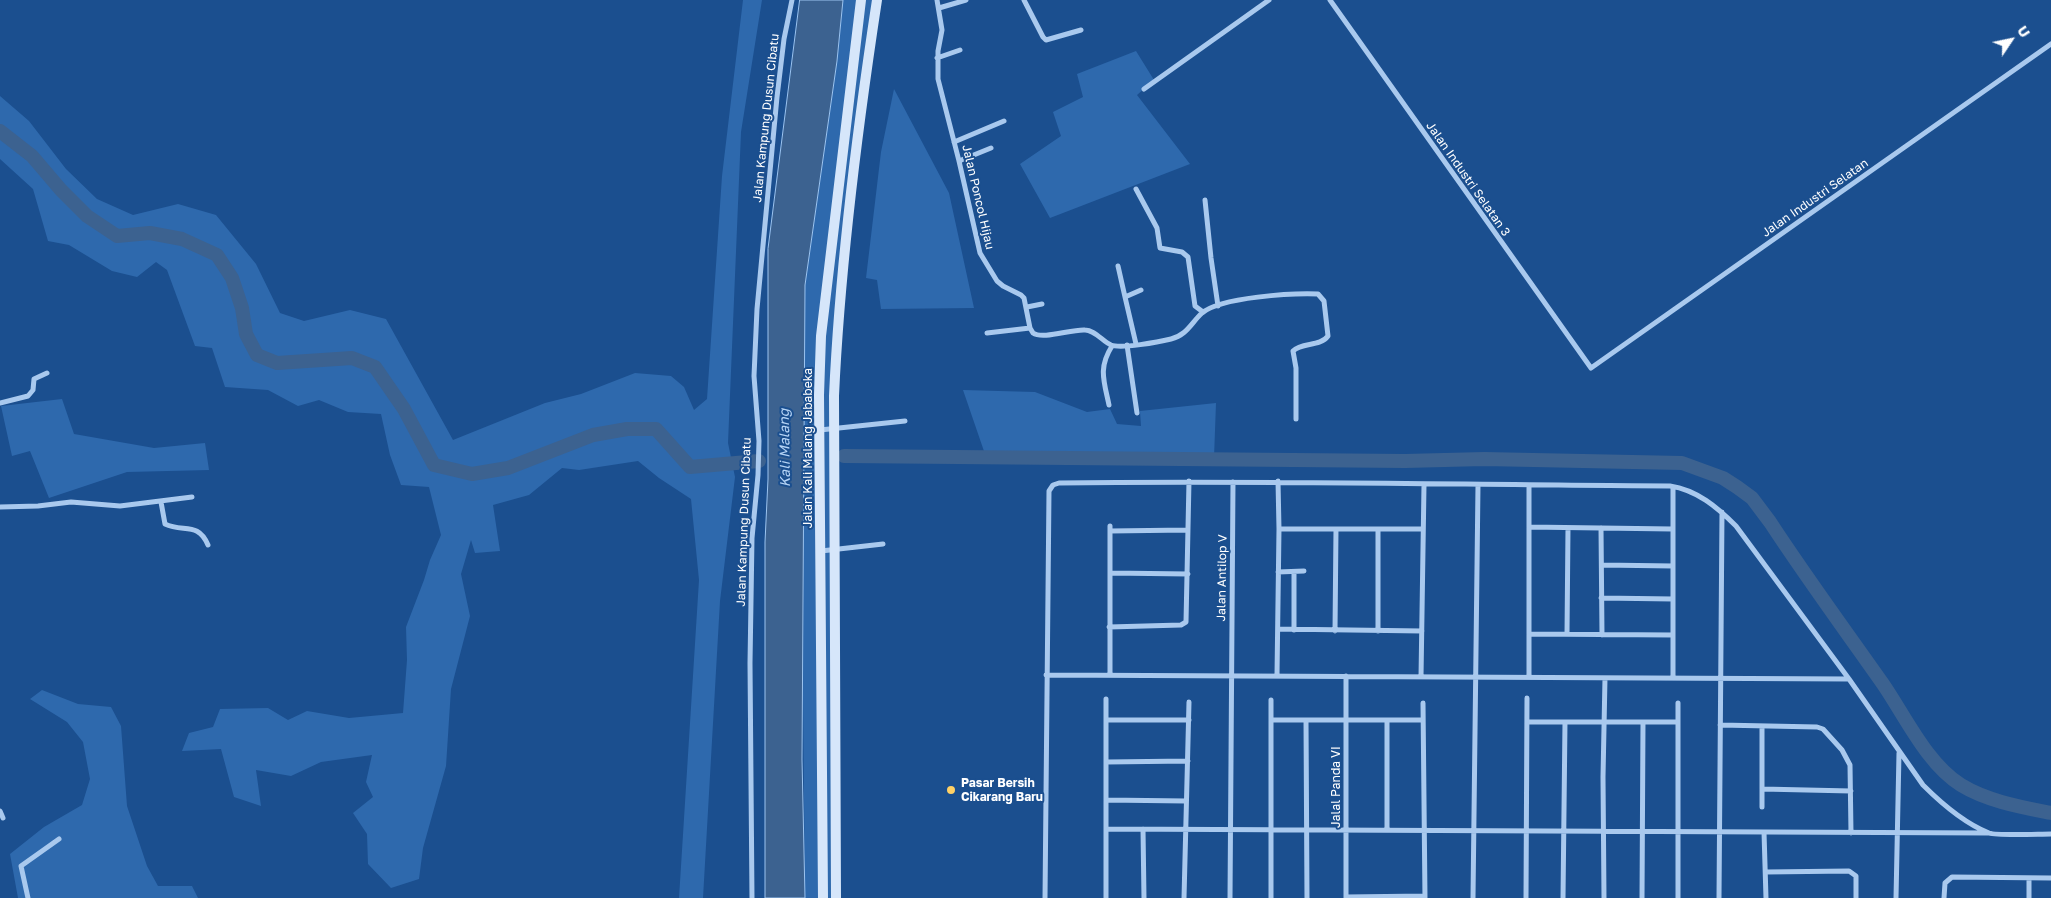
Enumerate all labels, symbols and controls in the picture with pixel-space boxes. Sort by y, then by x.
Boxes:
north arrow [1986,15,2036,65]
text: U [2014,22,2034,40]
street label: Jalan Kampung Dusun Cibatu [750,33,782,203]
street label: Jalan Industri Selatan 3 [1423,119,1513,239]
street label: Jalan Poncol Hijau [959,143,997,251]
street label: Jalan Industri Selatan [1759,156,1871,240]
street label: Jalan Kali Malang Jababeka [801,368,815,528]
water label: Kali Malang [776,408,794,488]
street label: Jalan Kampung Dusun Cibatu [734,437,754,607]
street label: Jalan Antilop V [1214,534,1230,622]
street label: Jalal Panda VI [1329,746,1343,828]
place label: Pasar Bersih Cikarang Baru [961,776,1043,804]
marker: Pasar Bersih Cikarang Baru [945,784,957,796]

